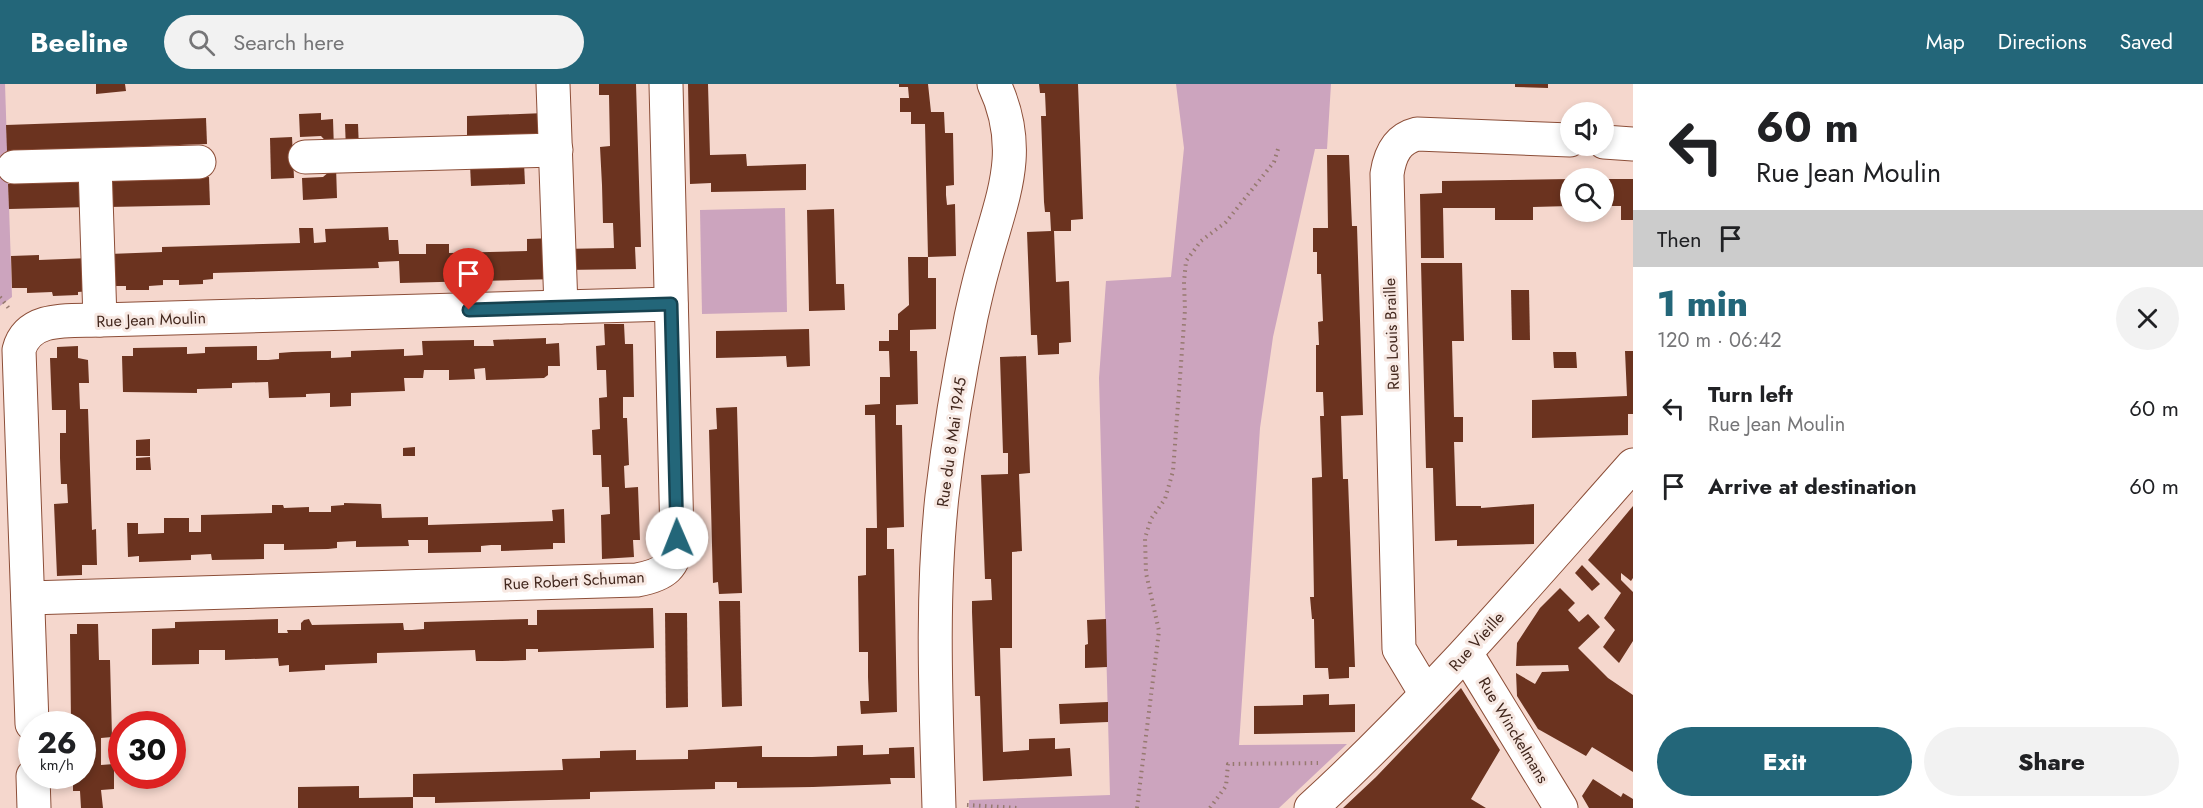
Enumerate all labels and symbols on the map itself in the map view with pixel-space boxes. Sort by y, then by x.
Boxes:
pin [443,248,494,310]
street label: Rue Louis Braille [1378,278,1405,390]
street label: Rue Jean Moulin [96,306,206,333]
street label: Rue du 8 Mai 1945 [931,376,972,508]
position arrow [645,506,709,570]
street label: Rue Robert Schuman [503,565,645,596]
street label: Rue Vieille [1443,606,1509,676]
street label: Rue Winckelmans [1473,673,1554,788]
speed limit sign: 30 [108,711,186,789]

